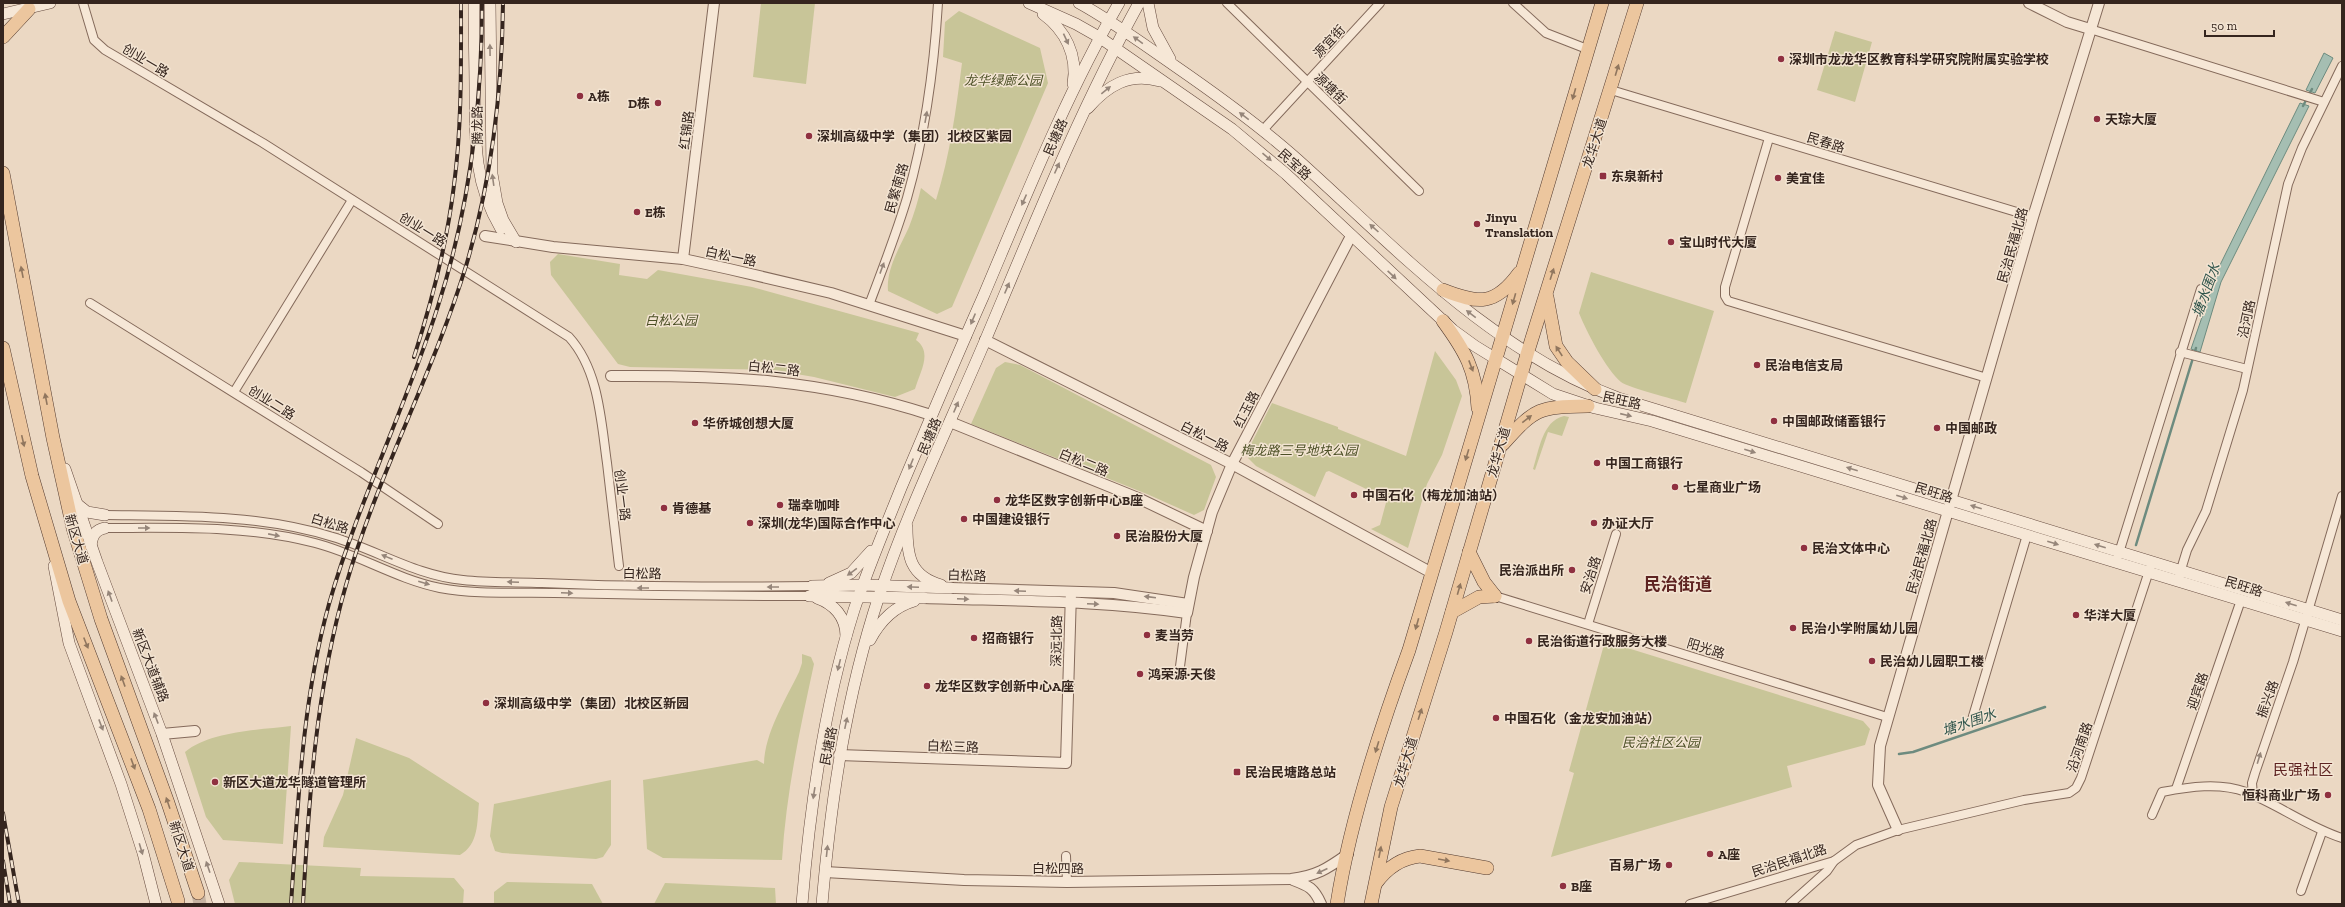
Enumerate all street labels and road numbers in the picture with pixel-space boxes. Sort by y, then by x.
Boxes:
street label: 源宜街 [1311,22,1348,61]
street label: 创业一路 [120,41,172,80]
street label: 源塘街 [1311,69,1350,107]
street label: 腾龙路 [470,105,485,145]
street label: 红锦路 [677,110,696,150]
street label: 民塘路 [1041,116,1070,158]
street label: 龙华大道 [1579,116,1610,170]
street label: 民春路 [1805,130,1847,155]
street label: 民宝路 [1275,146,1314,183]
street label: 民繁南路 [882,161,911,215]
street label: 民治民福北路 [1995,206,2030,285]
street label: 创业一路 [397,209,449,250]
street label: 白松一路 [704,244,758,269]
street label: 沿河路 [2235,298,2258,340]
street label: 白松二路 [747,358,801,379]
street label: 创业二路 [246,382,298,423]
street label: 红玉路 [1231,388,1262,430]
street label: 民旺路 [1601,389,1643,412]
street label: 民塘路 [915,415,944,457]
street label: 白松一路 [1178,418,1231,455]
street label: 龙华大道 [1484,425,1513,479]
street label: 白松二路 [1057,446,1111,479]
street label: 创业一路 [612,468,633,522]
street label: 民旺路 [1913,480,1955,505]
street label: 白松路 [309,511,351,536]
street label: 新区大道 [62,512,91,566]
street label: 民治民福北路 [1904,517,1939,596]
street label: 安治路 [1577,554,1604,596]
street label: 白松路 [622,566,662,581]
street label: 白松路 [947,567,987,584]
street label: 民旺路 [2223,574,2265,599]
street label: 深远北路 [1049,615,1064,667]
street label: 新区大道辅路 [130,626,172,704]
street label: 阳光路 [1685,636,1727,661]
street label: 迎宾路 [2184,670,2211,712]
street label: 振兴路 [2254,678,2281,720]
street label: 沿河南路 [2064,720,2095,774]
street label: 民塘路 [817,726,840,767]
street label: 龙华大道 [1391,735,1420,789]
street label: 白松三路 [927,738,979,755]
street label: 新区大道 [166,819,197,873]
street label: 民治民福北路 [1750,841,1829,880]
street label: 白松四路 [1032,861,1084,876]

